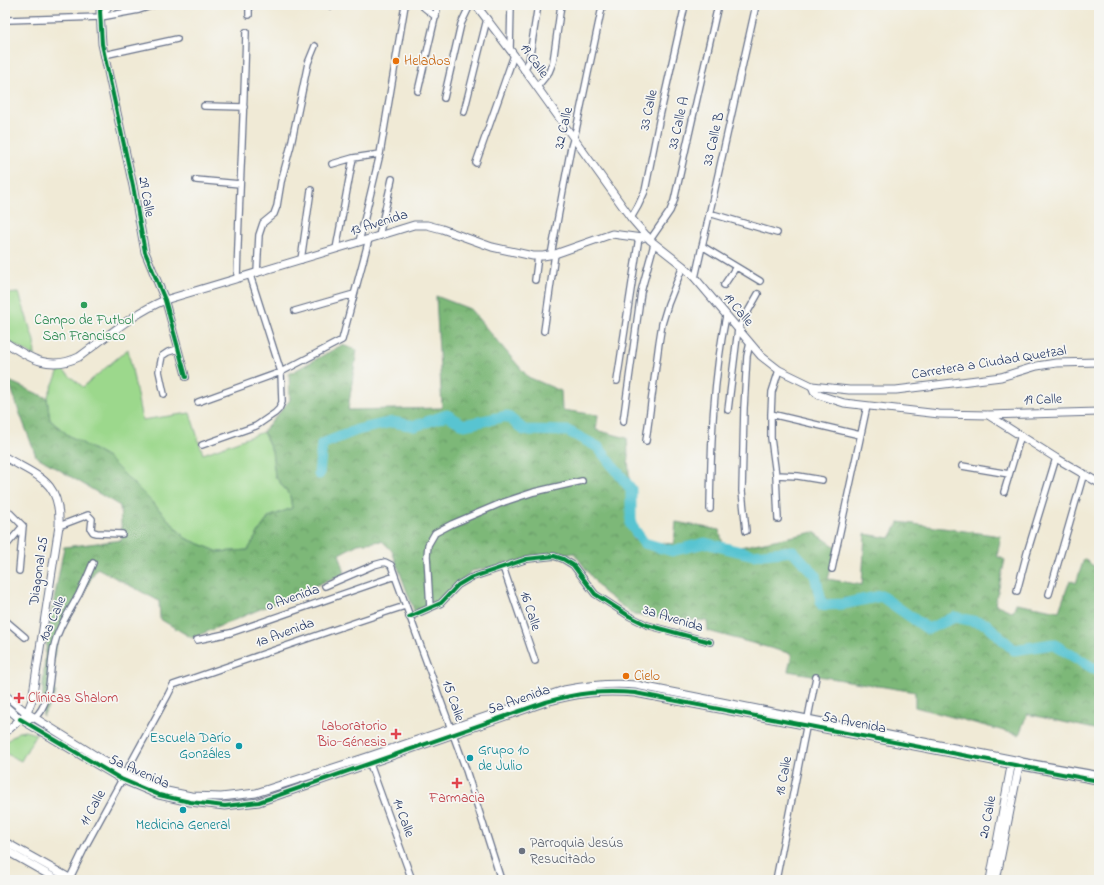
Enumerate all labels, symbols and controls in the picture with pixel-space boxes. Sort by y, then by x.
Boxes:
street label: 19 Calle [514,39,554,83]
place label: Helados [404,51,451,72]
marker: Helados [391,56,401,66]
street label: 33 Calle [634,87,664,132]
street label: 33 Calle A [663,95,695,151]
street label: 32 Calle [549,104,579,151]
street label: 33 Calle B [698,110,730,168]
street label: 29 Calle [132,175,160,220]
street label: 13 Avenida [348,204,410,242]
street label: 19 Calle [717,289,759,332]
marker: Campo de Futbol San Francisco [79,300,89,310]
place label: Campo de Futbol San Francisco [34,310,134,347]
street label: Carretera a Ciudad Quetzal [910,340,1068,386]
street label: 19 Calle [1023,389,1063,411]
street label: Diagonal 25 [24,535,55,608]
street label: 0 Avenida [264,579,322,617]
street label: 16 Calle [514,589,546,634]
street label: 10a Calle [34,592,73,645]
street label: 3a Avenida [640,600,706,638]
street label: 1a Avenida [253,613,317,653]
place label: Cielo [634,666,660,687]
marker: Cielo [621,671,631,681]
street label: 15 Calle [436,678,470,725]
street label: 5a Avenida [485,680,553,720]
place label: Clínicas Shalom [28,688,118,709]
marker: Clínicas Shalom [13,692,25,704]
street label: 5a Avenida [820,707,888,739]
place label: Laboratorio Bio-Génesis [317,716,387,753]
place label: Escuela Darío Gonzáles [150,728,231,765]
marker: Laboratorio Bio-Génesis [390,728,402,740]
place label: Grupo 1o de Julio [478,740,529,777]
marker: Escuela Darío Gonzáles [234,741,244,751]
street label: 5a Avenida [105,749,173,795]
marker: Grupo 1o de Julio [465,753,475,763]
street label: 18 Calle [770,754,798,797]
marker: Farmacia [452,778,462,788]
street label: 11 Calle [74,785,112,830]
place label: Farmacia [428,788,485,809]
street label: 20 Calle [974,793,1003,840]
street label: 14 Calle [386,796,420,841]
marker: Medicina General [178,805,188,815]
place label: Medicina General [136,815,230,836]
place label: Parroquia Jesús Resucitado [530,833,623,870]
marker: Parroquia Jesús Resucitado [517,846,527,856]

